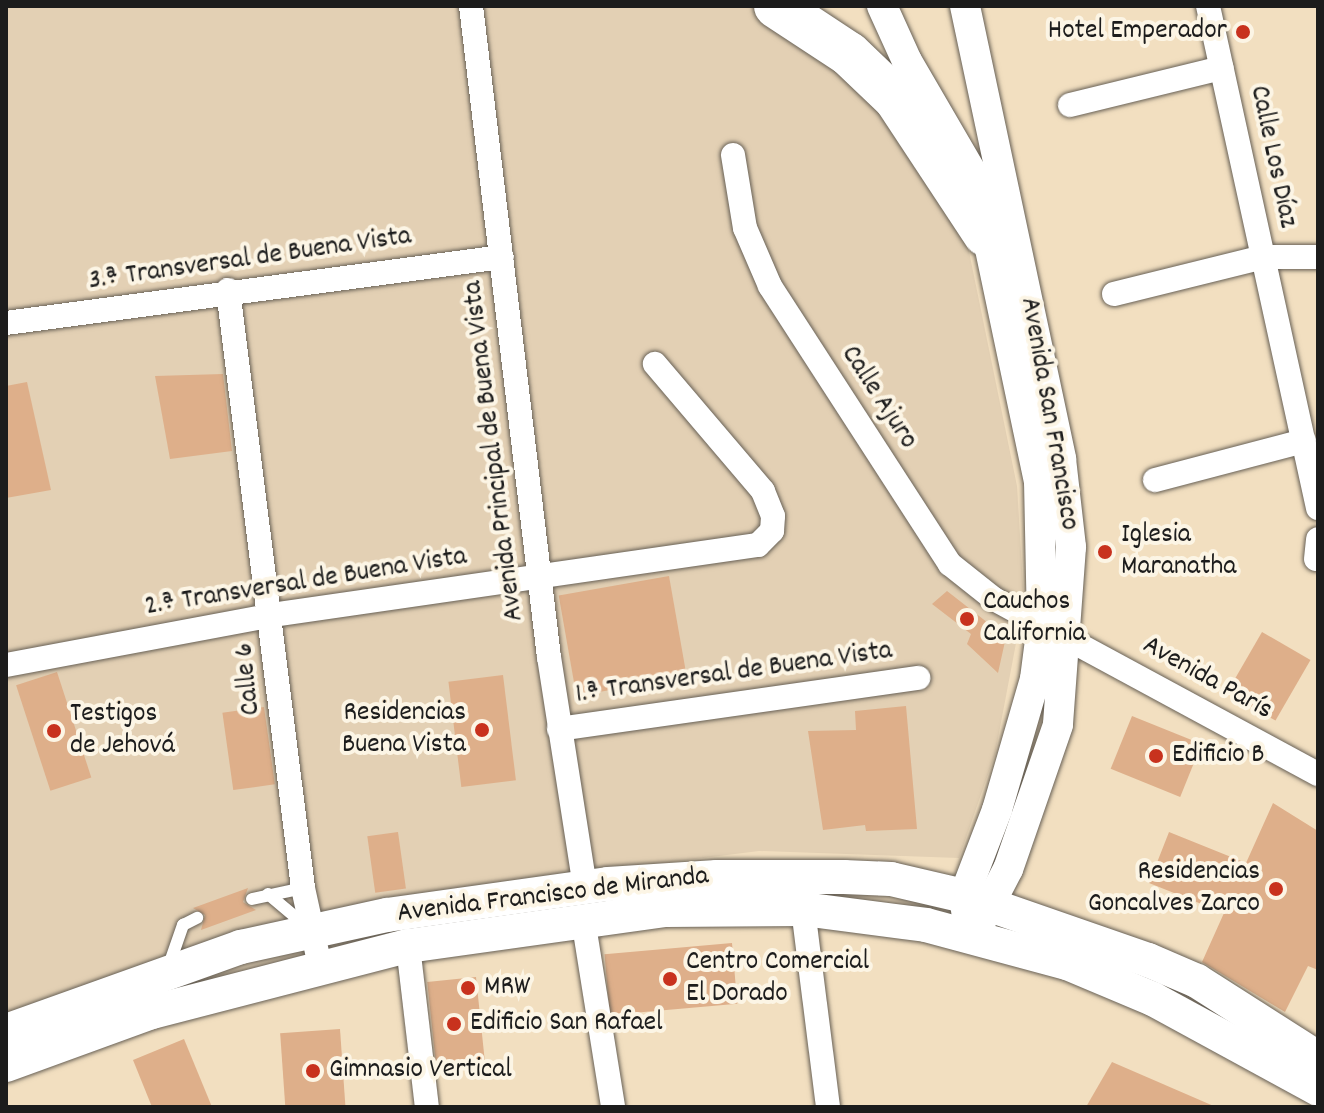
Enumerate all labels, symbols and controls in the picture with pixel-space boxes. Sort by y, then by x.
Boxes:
place label: Hotel Emperador [1048,15,1227,49]
marker: Hotel Emperador [1234,23,1252,41]
street label: Calle Los Díaz [1241,83,1303,231]
street label: 3.ª Transversal de Buena Vista [87,221,413,299]
street label: Avenida Principal de Buena Vista [457,279,533,623]
street label: Avenida San Francisco [1011,295,1085,533]
street label: Calle Ajuro [832,340,924,456]
place label: Iglesia Maranatha [1121,519,1236,585]
street label: 2.ª Transversal de Buena Vista [143,541,469,625]
marker: Iglesia Maranatha [1096,543,1114,561]
place label: Cauchos California [983,586,1086,652]
marker: Cauchos California [958,610,976,628]
street label: Avenida París [1136,630,1278,728]
street label: 1.ª Transversal de Buena Vista [574,635,894,713]
street label: Calle 6 [228,641,270,717]
place label: Residencias Buena Vista [342,697,466,763]
place label: Testigos de Jehová [70,698,175,764]
marker: Residencias Buena Vista [473,721,491,739]
marker: Testigos de Jehová [45,722,63,740]
place label: Edificio B [1172,739,1264,773]
marker: Edificio B [1147,747,1165,765]
place label: Residencias Goncalves Zarco [1088,856,1260,922]
street label: Avenida Francisco de Miranda [395,860,711,932]
marker: Residencias Goncalves Zarco [1267,880,1285,898]
place label: Centro Comercial El Dorado [686,946,869,1012]
marker: Centro Comercial El Dorado [661,970,679,988]
place label: MRW [484,971,530,1005]
marker: MRW [459,979,477,997]
place label: Edificio San Rafael [470,1007,663,1041]
marker: Edificio San Rafael [445,1015,463,1033]
place label: Gimnasio Vertical [329,1054,512,1088]
marker: Gimnasio Vertical [304,1062,322,1080]

